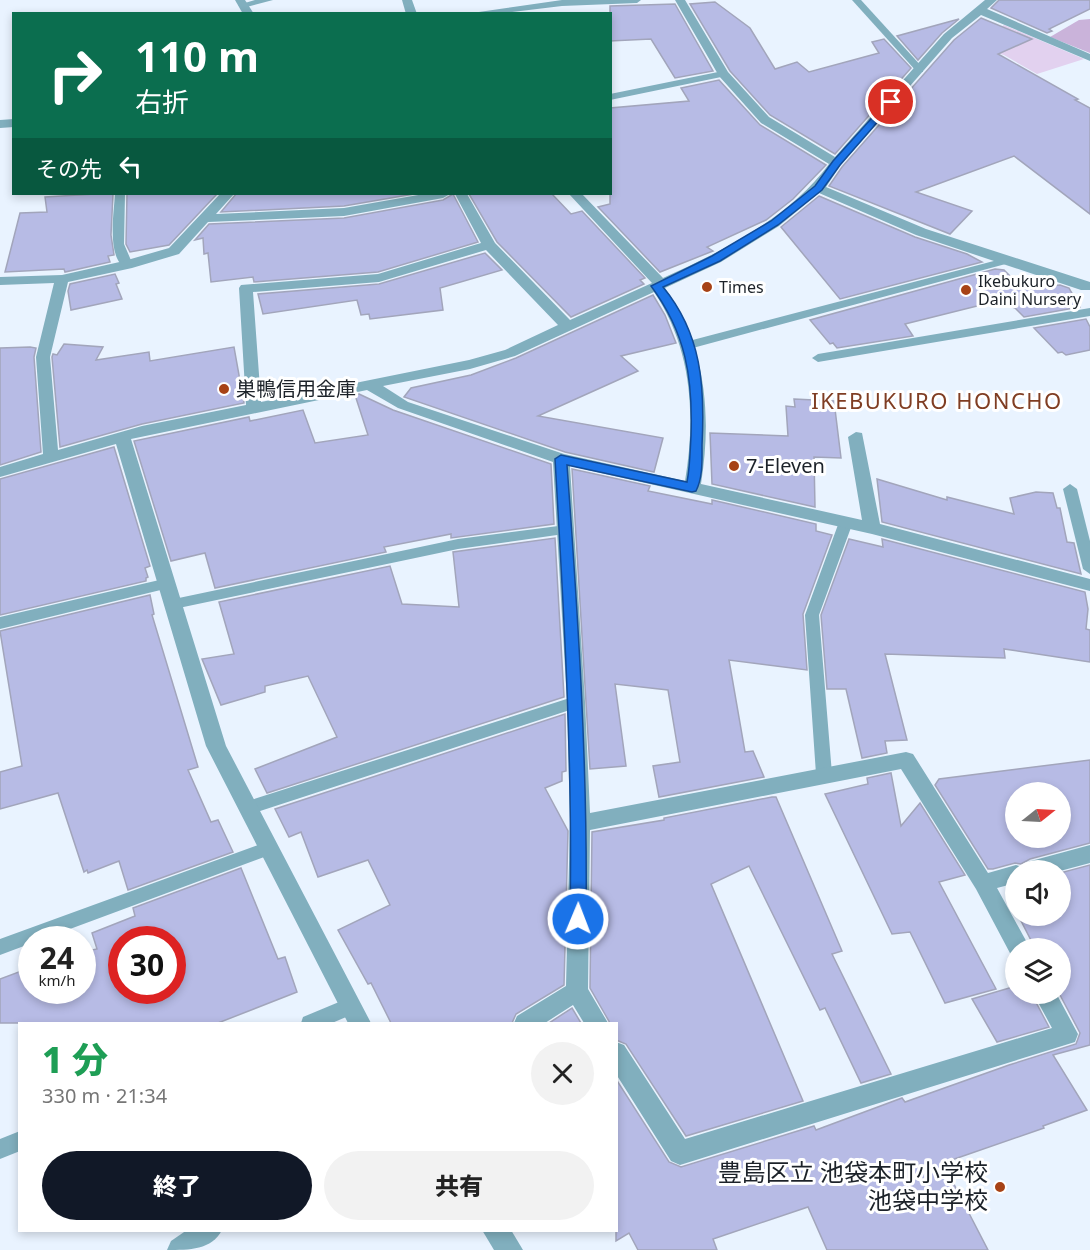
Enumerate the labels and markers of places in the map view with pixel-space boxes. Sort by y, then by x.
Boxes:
pin [865,76,916,127]
place label: Ikebukuro Daini Nursery [978,270,1082,310]
place label: Times [719,276,764,298]
marker: Times [700,280,714,294]
marker: Ikebukuro Daini Nursery [959,283,973,297]
place label: 巣鴨信用金庫 [236,375,356,402]
marker: 巣鴨信用金庫 [217,382,231,396]
place label: 7-Eleven [746,452,825,479]
marker: 7-Eleven [727,459,741,473]
place label: 豊島区立 池袋本町小学校 池袋中学校 [718,1155,988,1216]
marker: 豊島区立 池袋本町小学校 池袋中学校 [993,1180,1007,1194]

